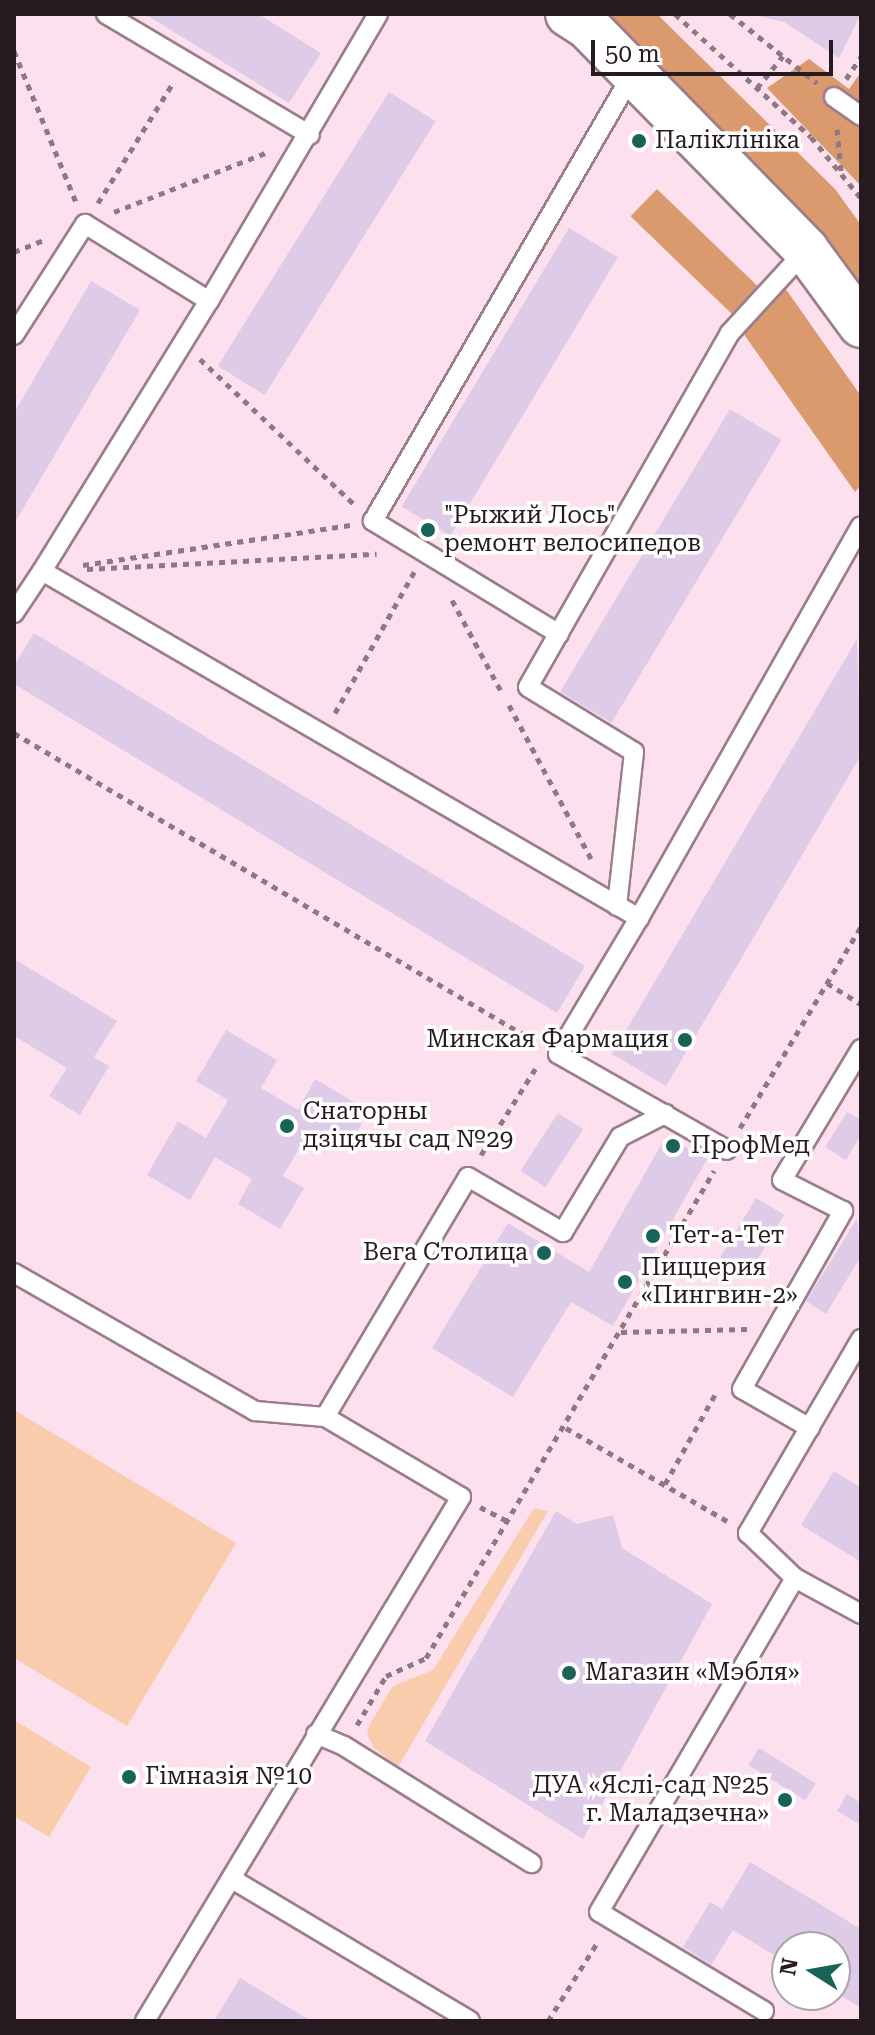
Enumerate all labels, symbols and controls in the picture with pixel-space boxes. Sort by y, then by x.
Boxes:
scale bar [595,24,837,74]
text: 50 m [605,40,660,68]
place label: Паліклініка [655,127,800,155]
marker: Паліклініка [630,132,648,150]
place label: "Рыжий Лось" ремонт велосипедов [444,502,701,558]
marker: "Рыжий Лось" ремонт велосипедов [419,521,437,539]
place label: Минская Фармация [426,1026,669,1054]
marker: Минская Фармация [676,1031,694,1049]
place label: Снаторны дзіцячы сад №29 [303,1098,513,1154]
marker: Снаторны дзіцячы сад №29 [278,1117,296,1135]
place label: ПрофМед [691,1132,810,1160]
marker: ПрофМед [662,1135,684,1157]
place label: Тет-а-Тет [669,1222,784,1250]
marker: Тет-а-Тет [644,1227,662,1245]
place label: Вега Столица [363,1239,528,1267]
marker: Вега Столица [535,1244,553,1262]
place label: Пиццерия «Пингвин-2» [641,1254,798,1310]
marker: Пиццерия «Пингвин-2» [616,1273,634,1291]
place label: Магазин «Мэбля» [585,1659,800,1687]
marker: Магазин «Мэбля» [560,1664,578,1682]
place label: Гімназія №10 [145,1763,312,1791]
marker: Гімназія №10 [120,1768,138,1786]
place label: ДУА «Яслі-сад №25 г. Маладзечна» [532,1772,769,1828]
marker: ДУА «Яслі-сад №25 г. Маладзечна» [776,1791,794,1809]
north arrow [771,1931,851,2011]
text: N [775,1956,803,1977]

